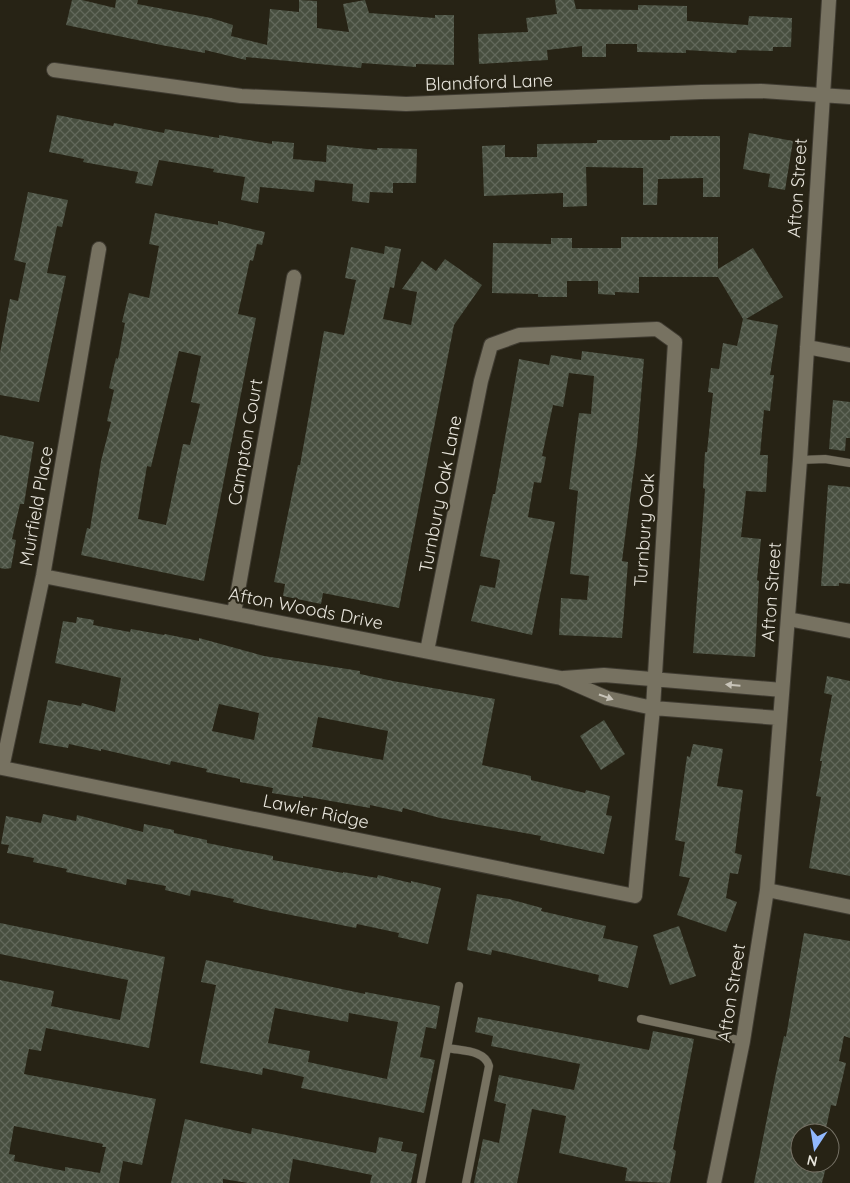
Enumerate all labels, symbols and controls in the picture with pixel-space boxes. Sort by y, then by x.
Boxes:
street label: Blandford Lane [425,68,553,96]
street label: Afton Street [782,138,812,238]
street label: Campton Court [223,377,267,507]
street label: Turnbury Oak Lane [413,413,467,575]
street label: Muirfield Place [14,444,58,568]
street label: Turnbury Oak [629,472,659,588]
street label: Afton Street [756,542,786,642]
street label: Afton Woods Drive [227,582,385,634]
one-way arrow [725,681,741,689]
one-way arrow [599,693,614,701]
street label: Lawler Ridge [261,789,371,833]
street label: Afton Street [712,942,750,1044]
north arrow [790,1123,840,1173]
text: N [805,1151,819,1171]

